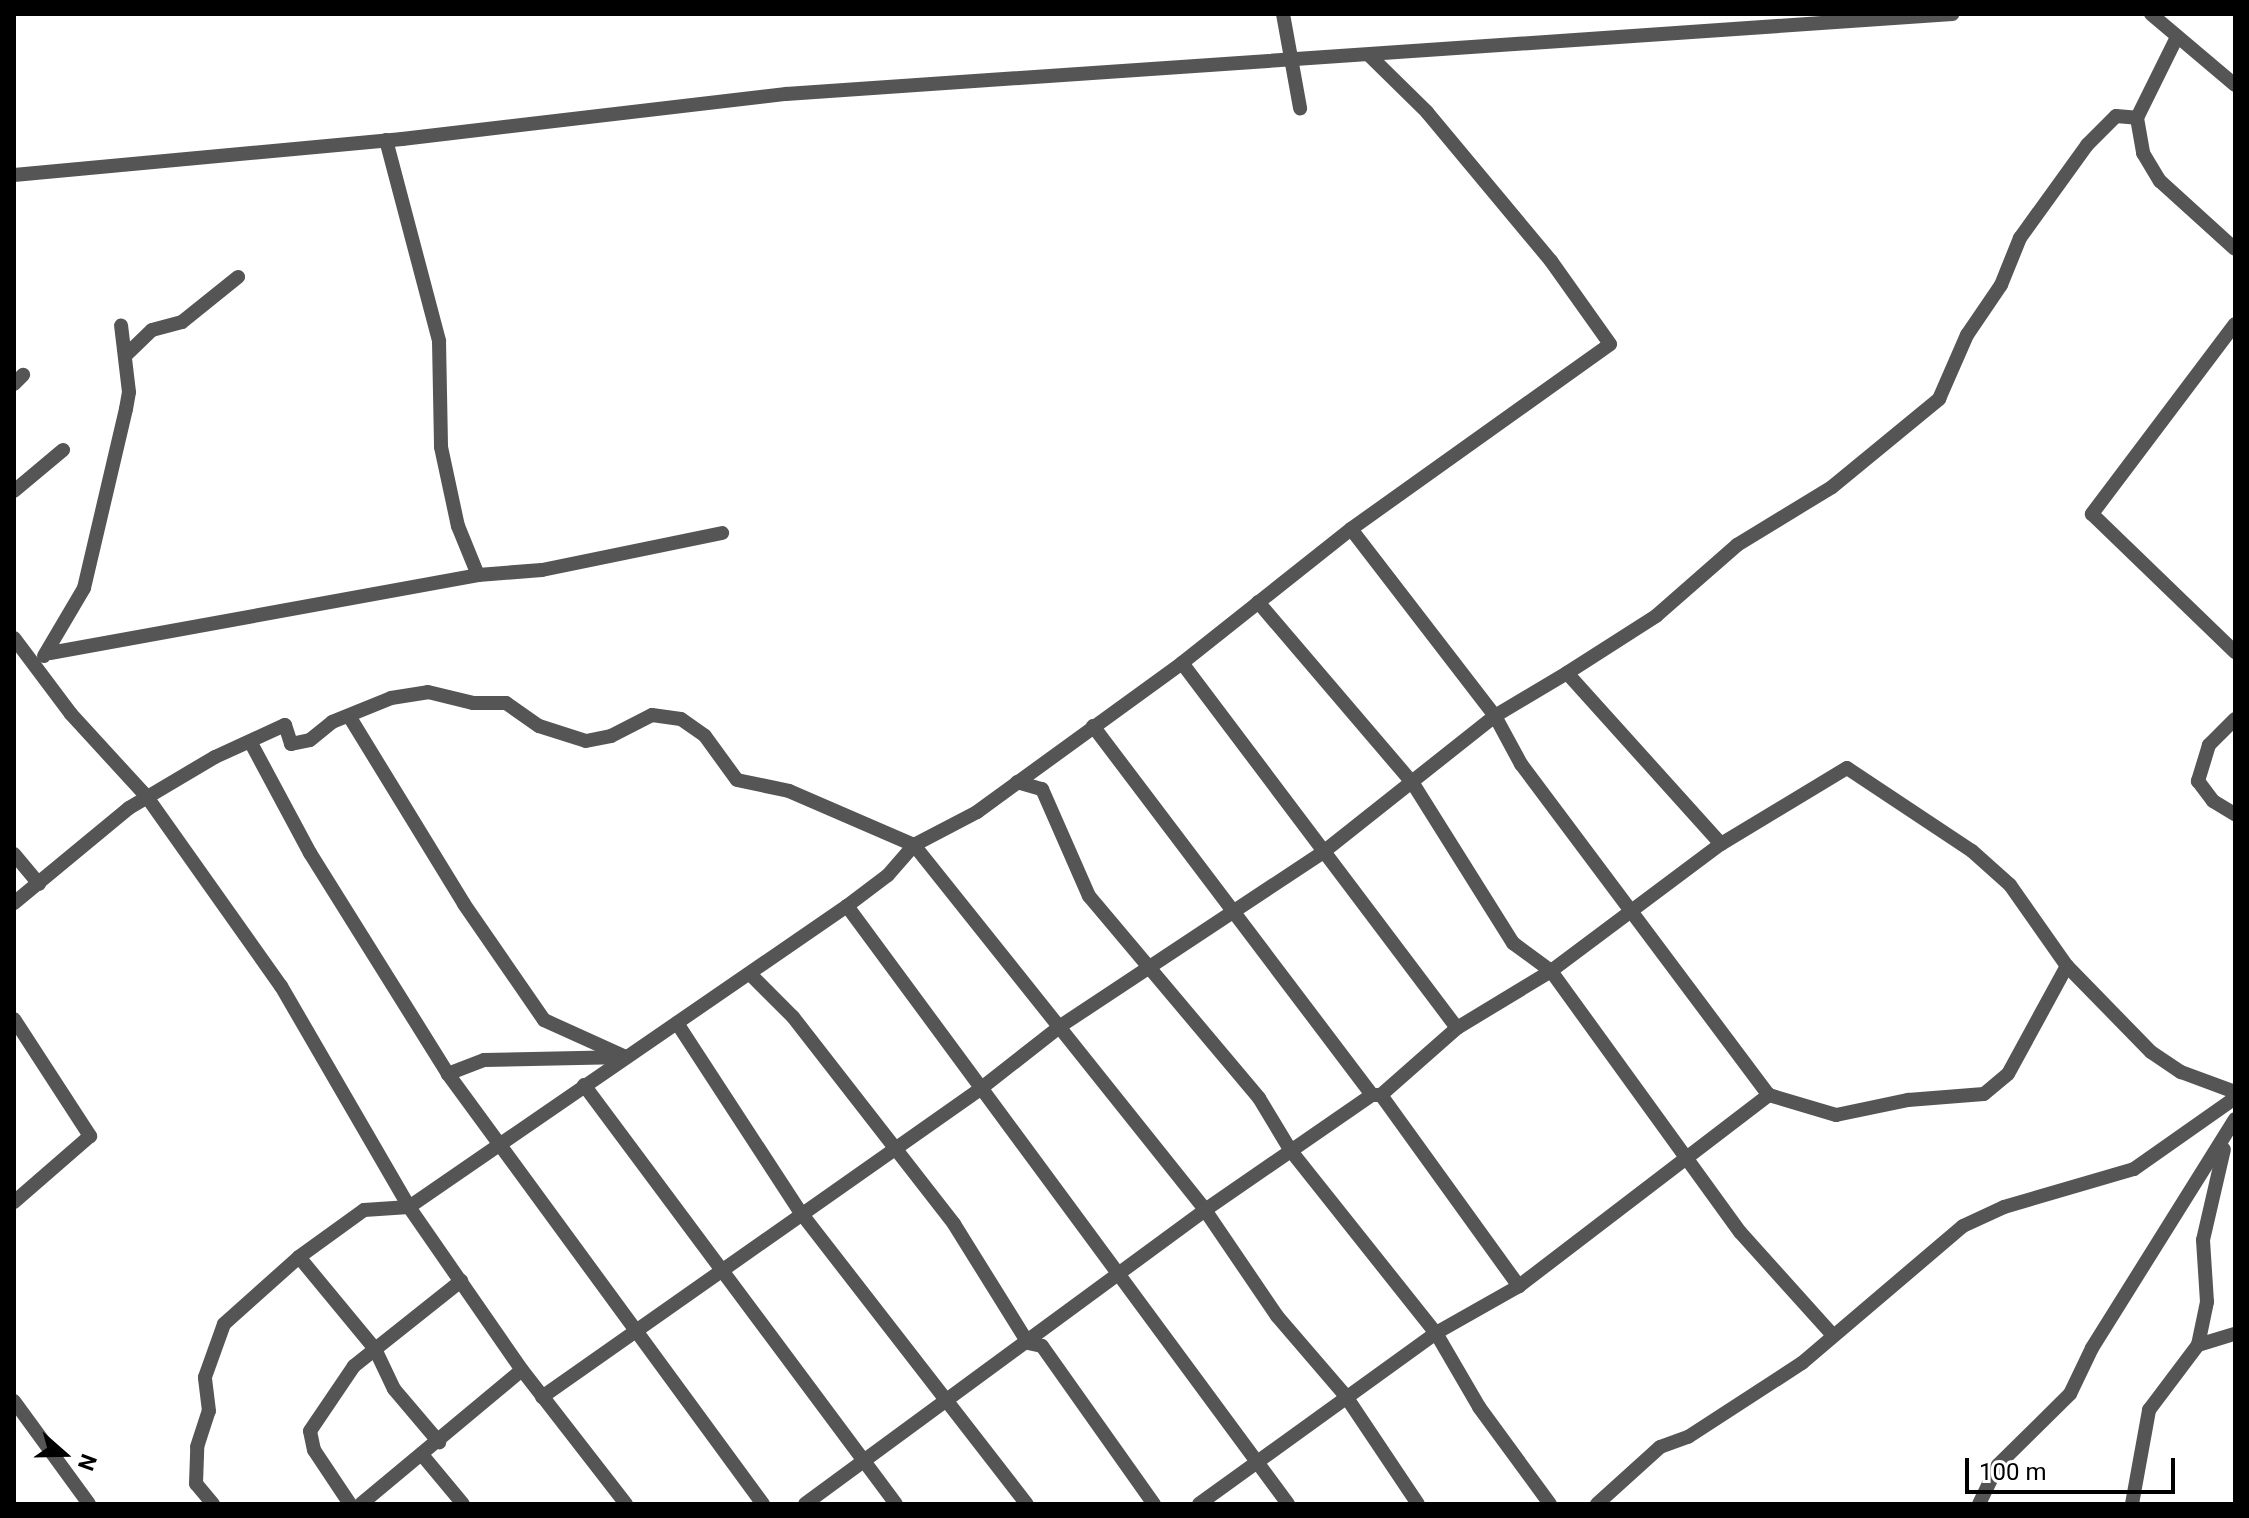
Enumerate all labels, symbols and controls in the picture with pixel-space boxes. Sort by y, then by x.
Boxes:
north arrow [24,1414,104,1494]
scale bar [1969,1442,2179,1492]
text: N [73,1451,101,1474]
text: 100 m [1979,1458,2046,1486]

